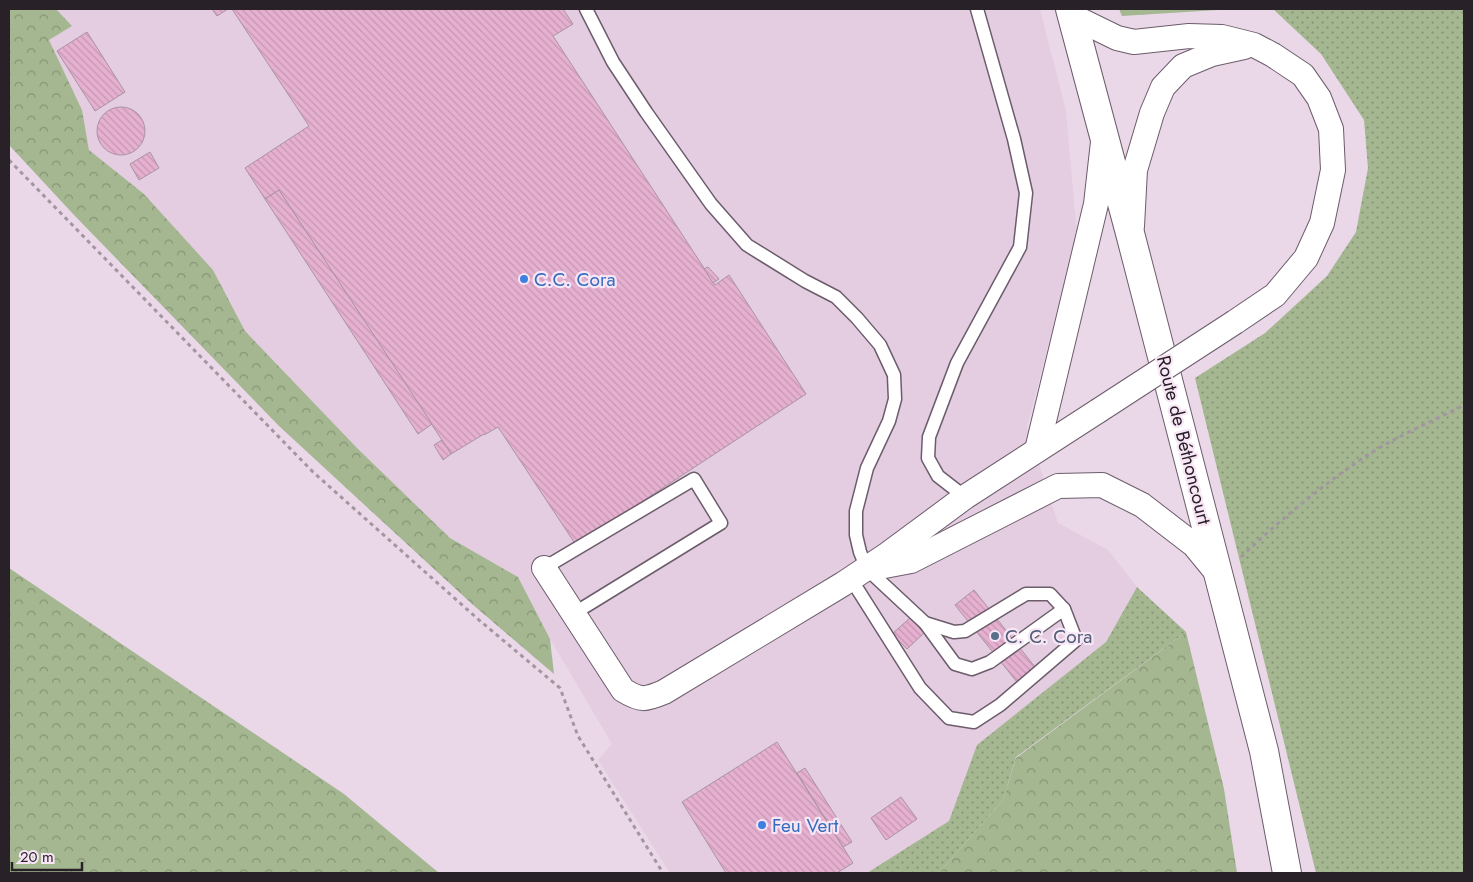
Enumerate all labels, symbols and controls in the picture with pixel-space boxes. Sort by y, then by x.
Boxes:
place label: C.C. Cora [534,266,616,293]
marker: C.C. Cora [518,273,530,285]
street label: Route de Béthoncourt [1150,353,1218,528]
place label: C. C. Cora [1005,623,1092,650]
marker: C. C. Cora [989,630,1001,642]
place label: Feu Vert [772,812,839,839]
marker: Feu Vert [756,819,768,831]
scale bar [12,840,82,872]
text: 20 m [20,846,54,868]

